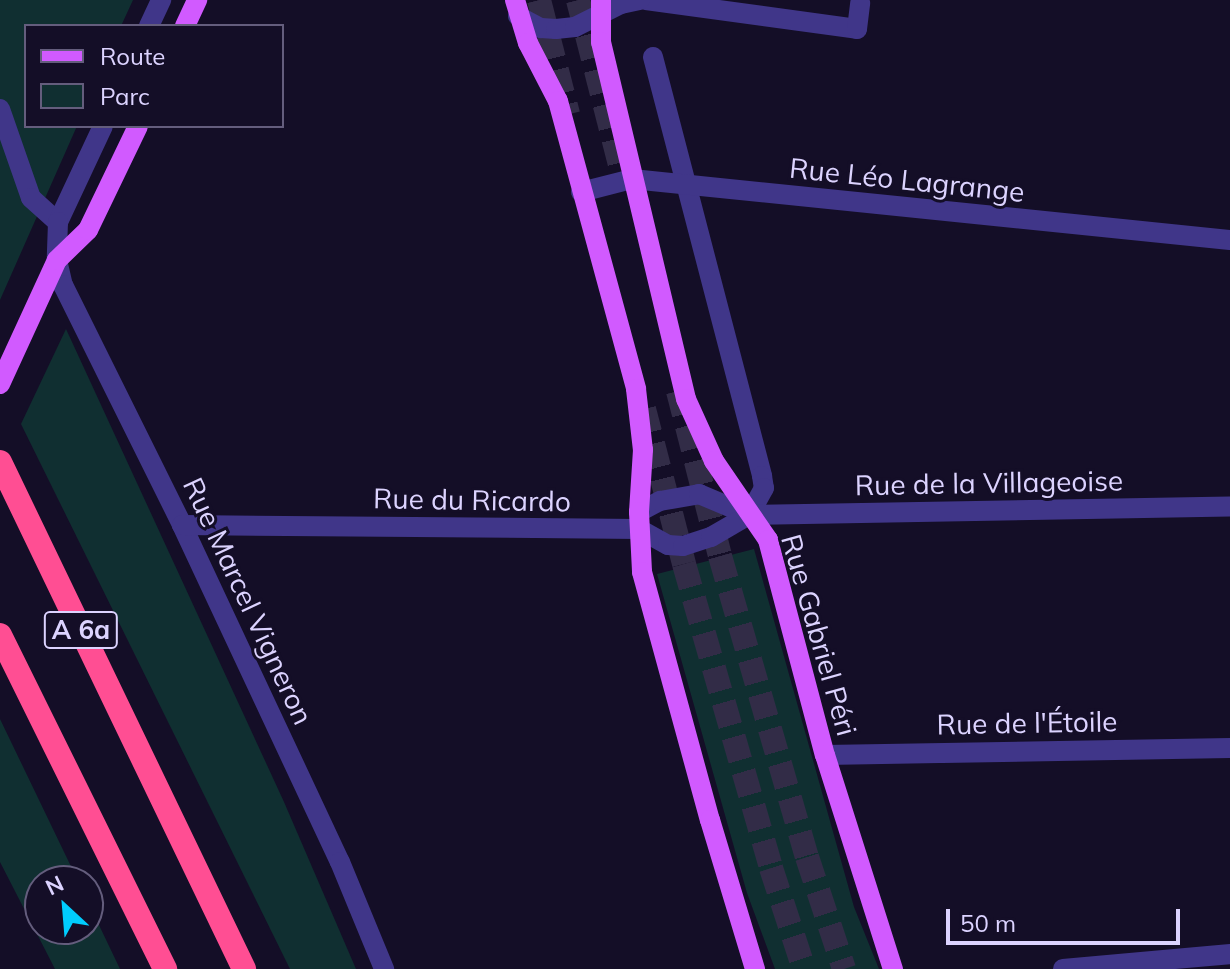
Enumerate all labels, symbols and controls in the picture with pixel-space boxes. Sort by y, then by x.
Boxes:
legend [24,24,284,128]
text: Route [100,41,165,71]
text: Parc [100,81,150,111]
street label: Rue Léo Lagrange [788,151,1026,209]
street label: Rue de la Villageoise [855,464,1123,502]
street label: Rue Marcel Vigneron [176,472,320,730]
street label: Rue du Ricardo [373,481,571,519]
street label: Rue Gabriel Péri [774,530,864,740]
road number: A 6a [43,608,119,652]
street label: Rue de l'Étoile [936,705,1118,741]
north arrow [24,865,104,945]
text: N [41,869,68,901]
scale bar [950,893,1184,943]
text: 50 m [960,908,1016,938]

